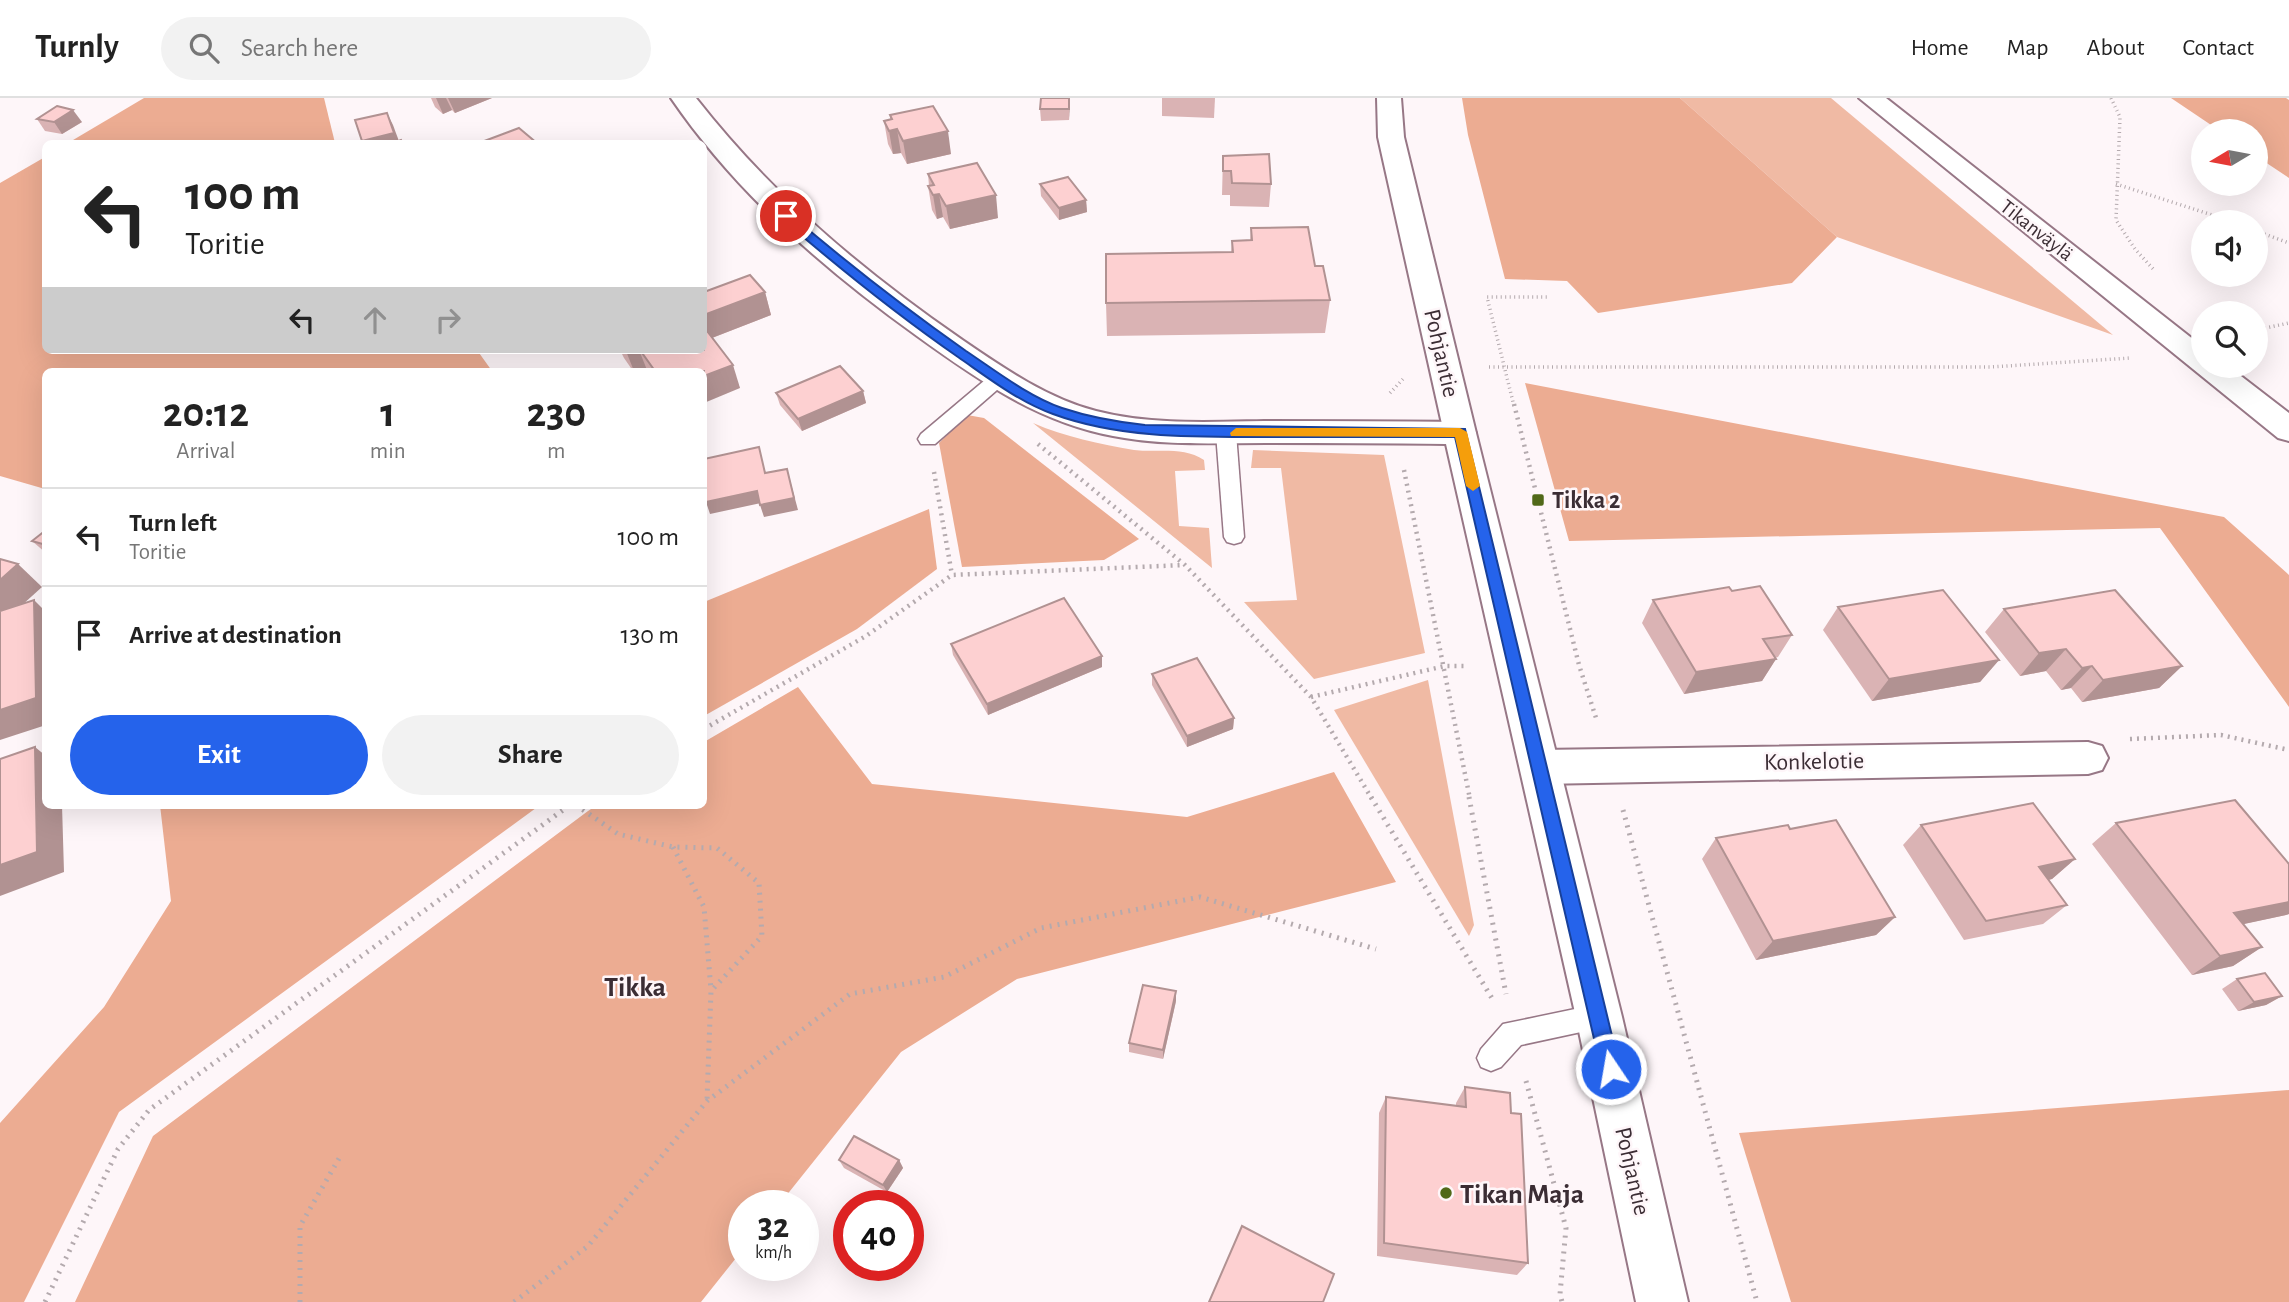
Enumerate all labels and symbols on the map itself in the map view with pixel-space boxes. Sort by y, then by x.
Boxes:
north arrow [2191,119,2268,196]
pin [756,186,816,246]
street label: Tikanväylä [1996,196,2077,265]
street label: Pohjantie [1419,307,1463,400]
place label: Tikka 2 [1552,489,1620,513]
marker: Tikka 2 [1530,492,1546,508]
street label: Konkelotie [1764,749,1864,775]
district label: Tikka [604,974,666,1002]
position arrow [1574,1032,1648,1106]
street label: Pohjantie [1610,1125,1654,1218]
place label: Tikan Maja [1460,1181,1584,1209]
marker: Tikan Maja [1438,1185,1454,1201]
speed limit sign: 40 [833,1190,924,1281]

